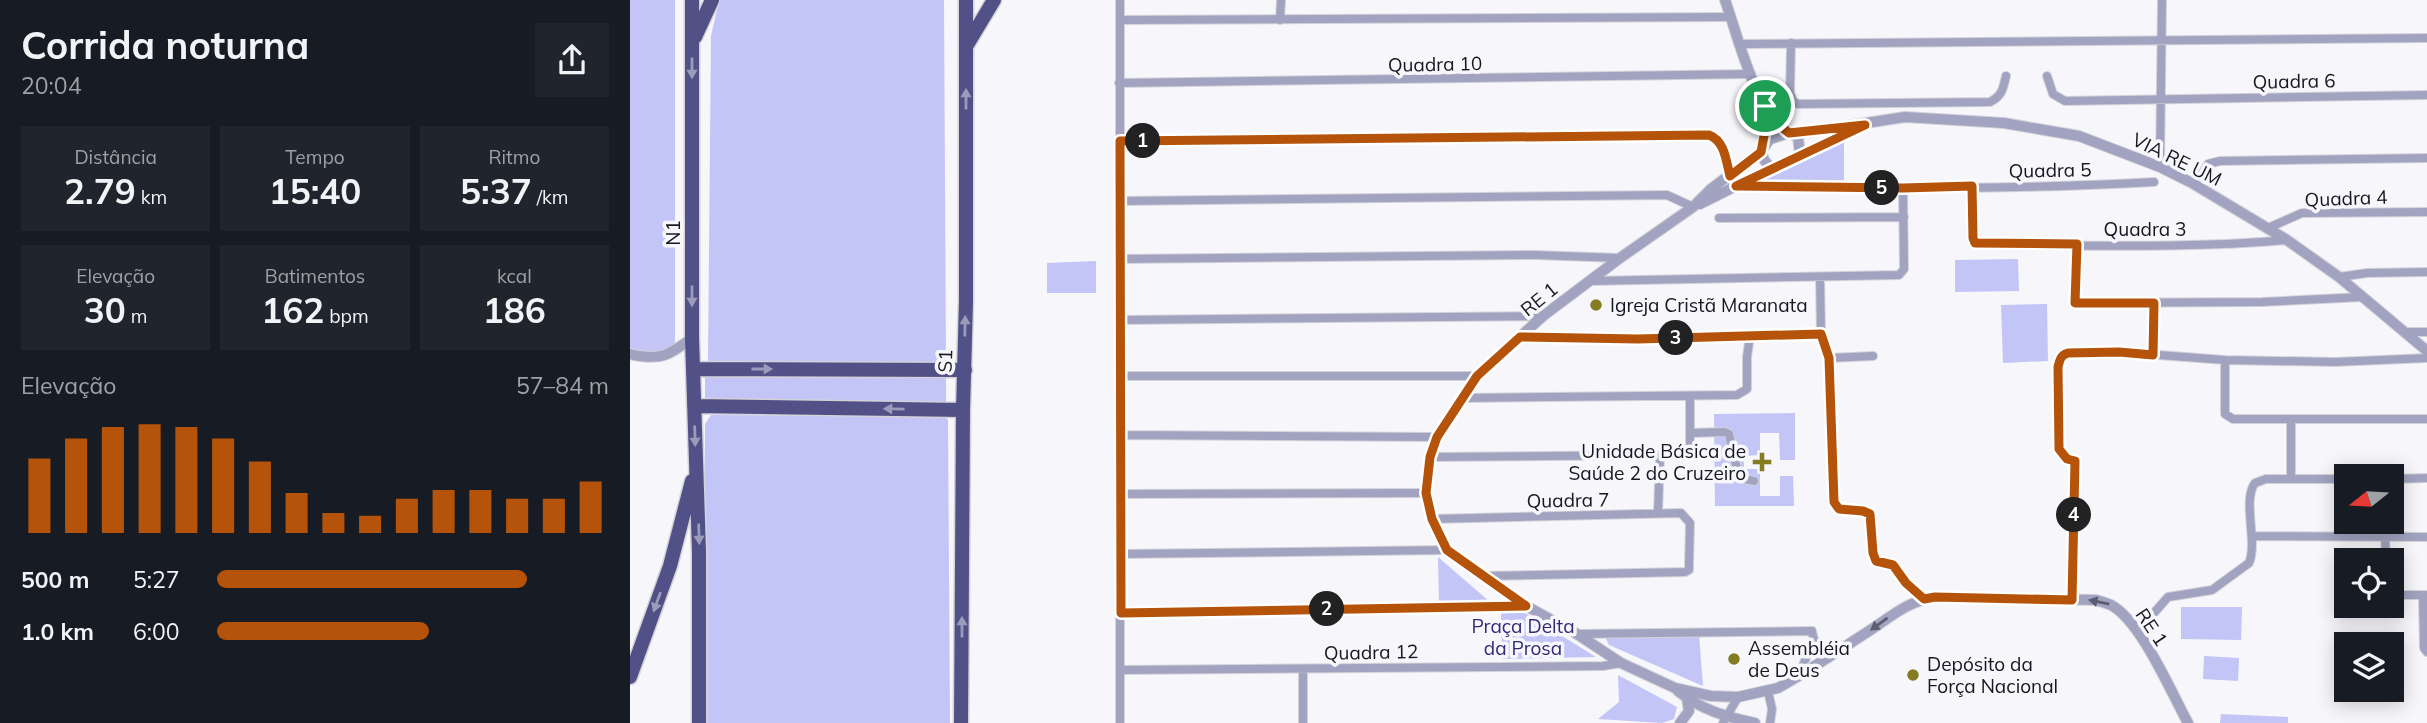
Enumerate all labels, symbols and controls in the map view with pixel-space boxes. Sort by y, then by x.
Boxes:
text: Corrida noturna [21,21,309,69]
button: share [535,23,609,97]
street label: Quadra 10 [1388,51,1482,77]
one-way arrow [686,57,698,79]
street label: Quadra 6 [2252,68,2336,94]
text: 20:04 [21,71,81,100]
pin [1735,76,1795,136]
icon: arrive [1746,87,1784,125]
one-way arrow [960,88,972,110]
pin: 1 [1126,124,1160,158]
street label: VIA RE UM [2128,127,2226,191]
text: 1 [1137,128,1148,152]
text: Distância [74,145,157,169]
text: Tempo [285,145,345,169]
text: Ritmo [488,145,540,169]
street label: Quadra 5 [2008,157,2092,183]
text: 2.79 [64,169,136,213]
text: 15:40 [269,169,361,213]
text: 5:37 [460,169,532,213]
pin: 5 [1864,170,1900,206]
text: 5 [1876,175,1887,199]
text: km [136,185,167,209]
text: /km [532,185,569,209]
street label: Quadra 4 [2304,185,2388,211]
street label: Quadra 3 [2104,217,2187,241]
street label: N1 [661,220,685,246]
text: Elevação [76,264,155,288]
text: Batimentos [265,264,365,288]
text: kcal [497,264,532,288]
street label: RE 1 [1516,277,1562,321]
one-way arrow [686,285,698,307]
text: 30 [84,288,126,332]
text: 162 [261,288,324,332]
text: 186 [483,288,546,332]
place label: Igreja Cristã Maranata [1610,293,1808,317]
marker: Igreja Cristã Maranata [1588,297,1604,313]
text: m [126,304,148,328]
text: bpm [324,304,369,328]
one-way arrow [960,315,971,337]
pin: 3 [1658,320,1694,356]
text: 3 [1670,325,1681,349]
street label: S1 [933,349,957,373]
one-way arrow [751,363,773,375]
text: Elevação [21,371,116,400]
text: 57–84 m [516,371,609,400]
one-way arrow [883,403,905,415]
one-way arrow [689,425,701,447]
place label: Unidade Básica de Saúde 2 do Cruzeiro [1569,439,1746,485]
marker: Unidade Básica de Saúde 2 do Cruzeiro [1752,452,1772,472]
north arrow [2334,464,2404,534]
map controls [2334,464,2404,702]
street label: Quadra 7 [1526,487,1610,513]
pin: 4 [2056,498,2092,532]
text: 4 [2068,502,2079,526]
one-way arrow [693,523,704,545]
button: locate [2334,548,2404,618]
text: 500 m [21,565,89,594]
text: 5:27 [133,565,180,594]
one-way arrow [651,591,662,612]
pin: 2 [1310,592,1344,626]
text: 2 [1321,596,1332,620]
one-way arrow [2088,597,2110,608]
street label: RE 1 [2131,603,2173,651]
park label: Praça Delta da Prosa [1471,614,1575,660]
one-way arrow [956,616,968,638]
text: 1.0 km [21,617,94,646]
text: 6:00 [133,617,180,646]
one-way arrow [1870,617,1888,631]
button: layers [2334,632,2404,702]
place label: Assembléia de Deus [1748,636,1850,682]
street label: Quadra 12 [1324,639,1418,665]
marker: Assembléia de Deus [1726,651,1742,667]
place label: Depósito da Força Nacional [1927,652,2058,698]
marker: Depósito da Força Nacional [1905,667,1921,683]

